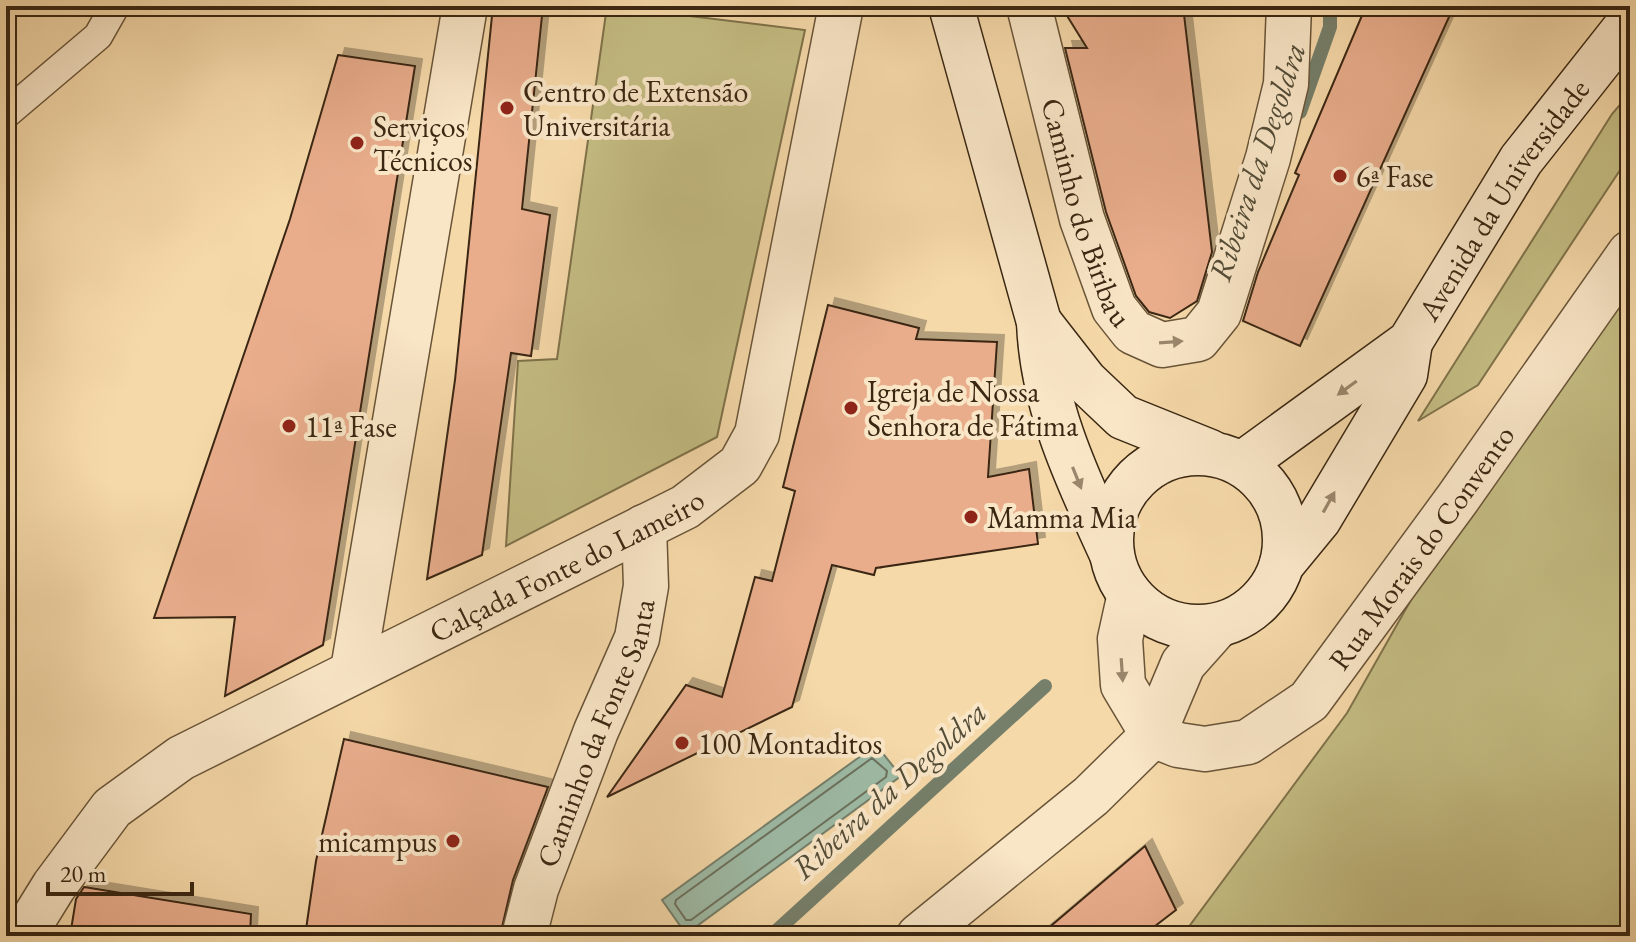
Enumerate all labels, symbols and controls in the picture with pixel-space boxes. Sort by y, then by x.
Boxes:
water label: Ribeira da Degoldra [1199,37,1315,287]
street label: Avenida da Universidade [1408,70,1597,328]
place label: Centro de Extensão Universitária [523,72,748,145]
street label: Caminho do Biribau [1033,94,1141,335]
marker: Centro de Extensão Universitária [498,99,516,117]
place label: Serviços Técnicos [373,107,472,180]
marker: Serviços Técnicos [348,134,366,152]
place label: 6ª Fase [1356,157,1434,196]
marker: 6ª Fase [1331,167,1349,185]
one-way arrow [1159,335,1184,348]
place label: Igreja de Nossa Senhora de Fátima [867,372,1078,445]
one-way arrow [1336,380,1358,396]
marker: Igreja de Nossa Senhora de Fátima [842,399,860,417]
place label: 11ª Fase [305,407,397,446]
marker: 11ª Fase [280,417,298,435]
street label: Rua Morais do Convento [1319,417,1523,677]
one-way arrow [1071,466,1084,490]
street label: Calçada Fonte do Lameiro [422,480,712,651]
one-way arrow [1322,491,1336,513]
place label: Mamma Mia [987,498,1136,537]
marker: Mamma Mia [962,508,980,526]
street label: Caminho da Fonte Santa [527,596,663,872]
one-way arrow [1116,658,1129,683]
water label: Ribeira da Degoldra [783,691,995,889]
place label: 100 Montaditos [698,724,882,763]
marker: 100 Montaditos [673,734,691,752]
place label: micampus [318,822,437,861]
marker: micampus [444,832,462,850]
scale bar [48,846,192,896]
text: 20 m [60,858,107,889]

